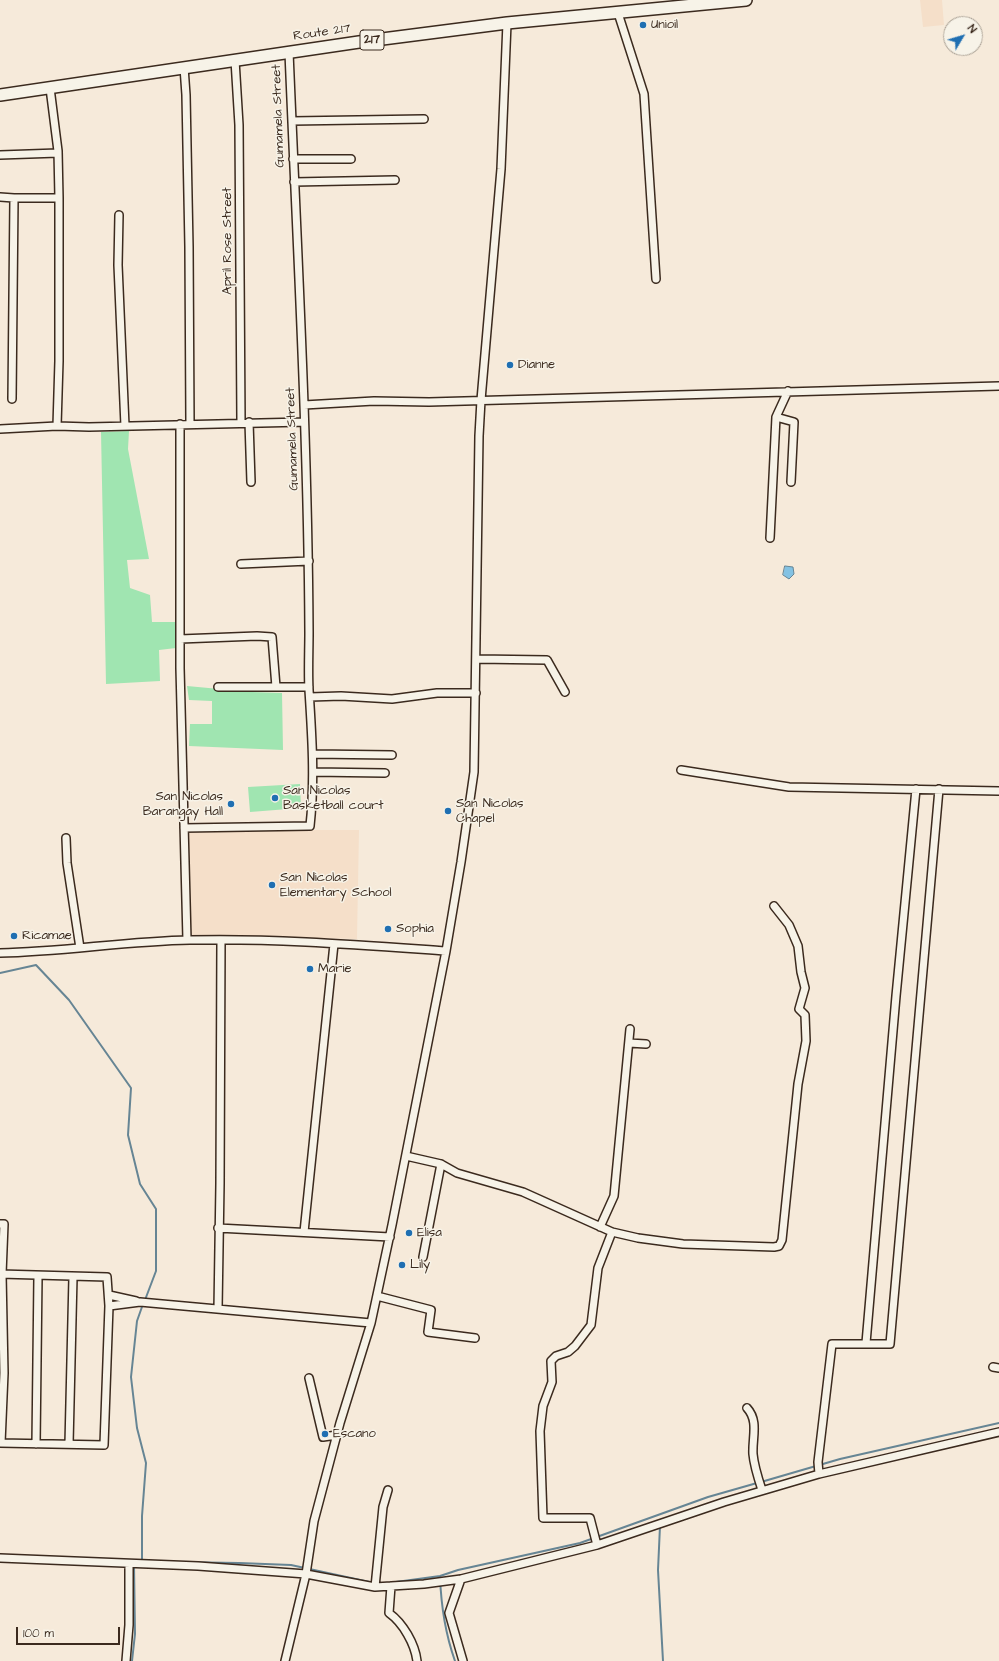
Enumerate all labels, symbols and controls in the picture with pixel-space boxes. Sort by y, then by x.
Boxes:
north arrow [943,16,983,56]
place label: Unioil [651,17,678,33]
marker: Unioil [638,20,648,30]
street label: Route 217 [292,21,352,45]
text: N [964,22,980,36]
road number: 217 [360,30,384,50]
street label: Gumamela Street [269,64,289,168]
street label: April Rose Street [220,187,236,295]
place label: Dianne [518,357,555,373]
marker: Dianne [505,360,515,370]
street label: Gumamela Street [283,387,303,491]
place label: San Nicolas Basketball court [283,783,383,814]
place label: San Nicolas Barangay Hall [143,789,223,820]
marker: San Nicolas Basketball court [270,793,280,803]
place label: San Nicolas Chapel [456,796,524,827]
marker: San Nicolas Barangay Hall [226,799,236,809]
marker: San Nicolas Chapel [443,806,453,816]
place label: San Nicolas Elementary School [280,870,391,901]
marker: San Nicolas Elementary School [267,880,277,890]
place label: Sophia [396,921,434,937]
marker: Sophia [383,924,393,934]
place label: Ricamae [22,928,72,944]
marker: Ricamae [9,931,19,941]
place label: Marie [318,961,352,977]
marker: Marie [305,964,315,974]
place label: Elisa [417,1225,442,1241]
marker: Elisa [404,1228,414,1238]
place label: Lily [410,1257,430,1273]
marker: Lily [397,1260,407,1270]
place label: Escano [333,1426,376,1442]
marker: Escano [320,1429,330,1439]
scale bar [18,1619,122,1645]
text: 100 m [23,1625,54,1642]

